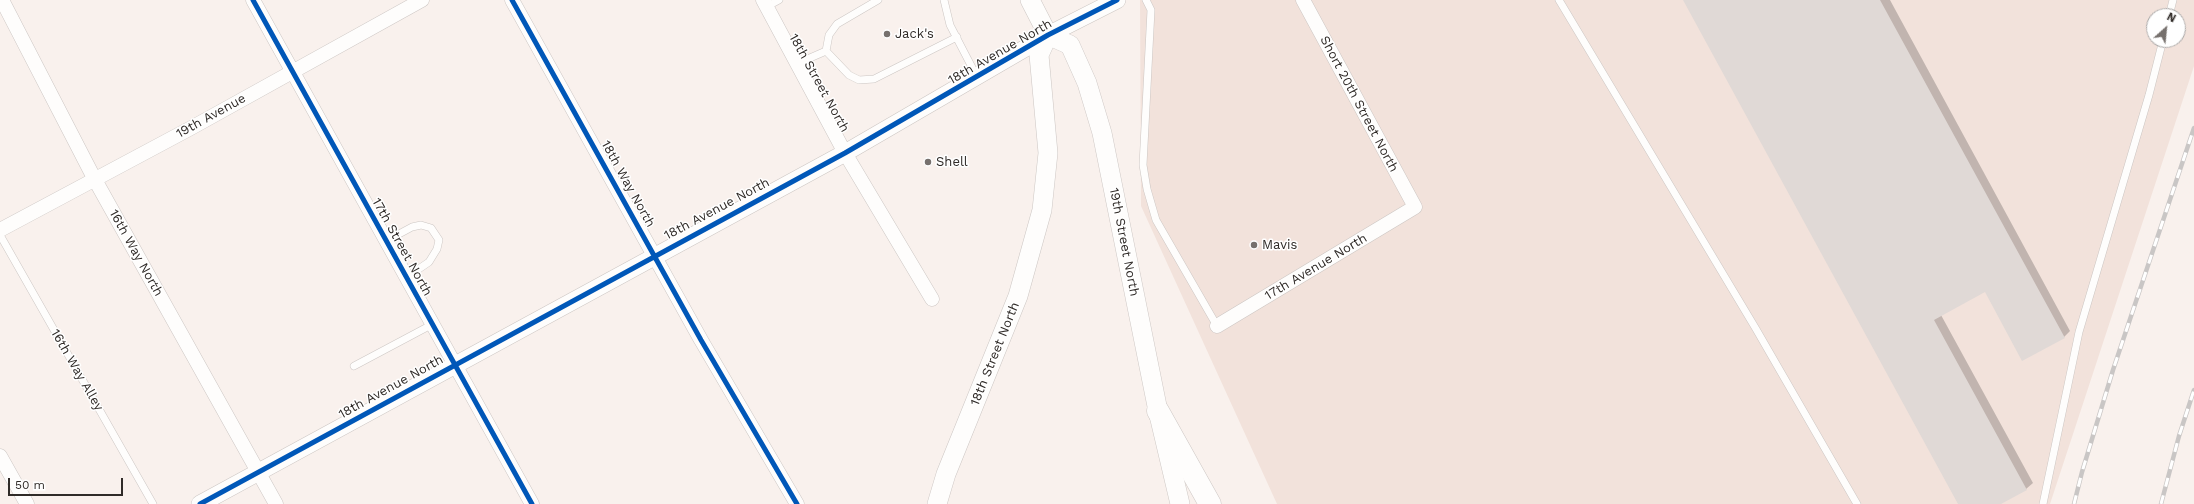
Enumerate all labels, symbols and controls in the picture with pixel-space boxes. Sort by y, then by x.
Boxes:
north arrow [2146,8,2186,48]
text: N [2165,10,2178,25]
street label: 18th Avenue North [945,16,1055,88]
place label: Jack's [895,26,934,42]
marker: Jack's [882,29,892,39]
street label: 18th Street North [785,31,853,135]
street label: Short 20th Street North [1316,33,1402,175]
street label: 19th Avenue [174,91,248,141]
street label: 18th Way North [598,138,658,230]
place label: Shell [936,154,968,170]
marker: Shell [923,157,933,167]
street label: 18th Avenue North [662,175,772,243]
street label: 19th Street North [1106,186,1142,298]
street label: 17th Street North [369,195,435,299]
street label: 16th Way North [106,207,166,299]
street label: 17th Avenue North [1262,230,1370,304]
place label: Mavis [1262,237,1297,253]
marker: Mavis [1249,240,1259,250]
street label: 18th Street North [967,300,1023,408]
street label: 16th Way Alley [47,327,107,413]
street label: 18th Avenue North [336,352,446,422]
scale bar [10,470,125,496]
text: 50 m [15,478,45,492]

